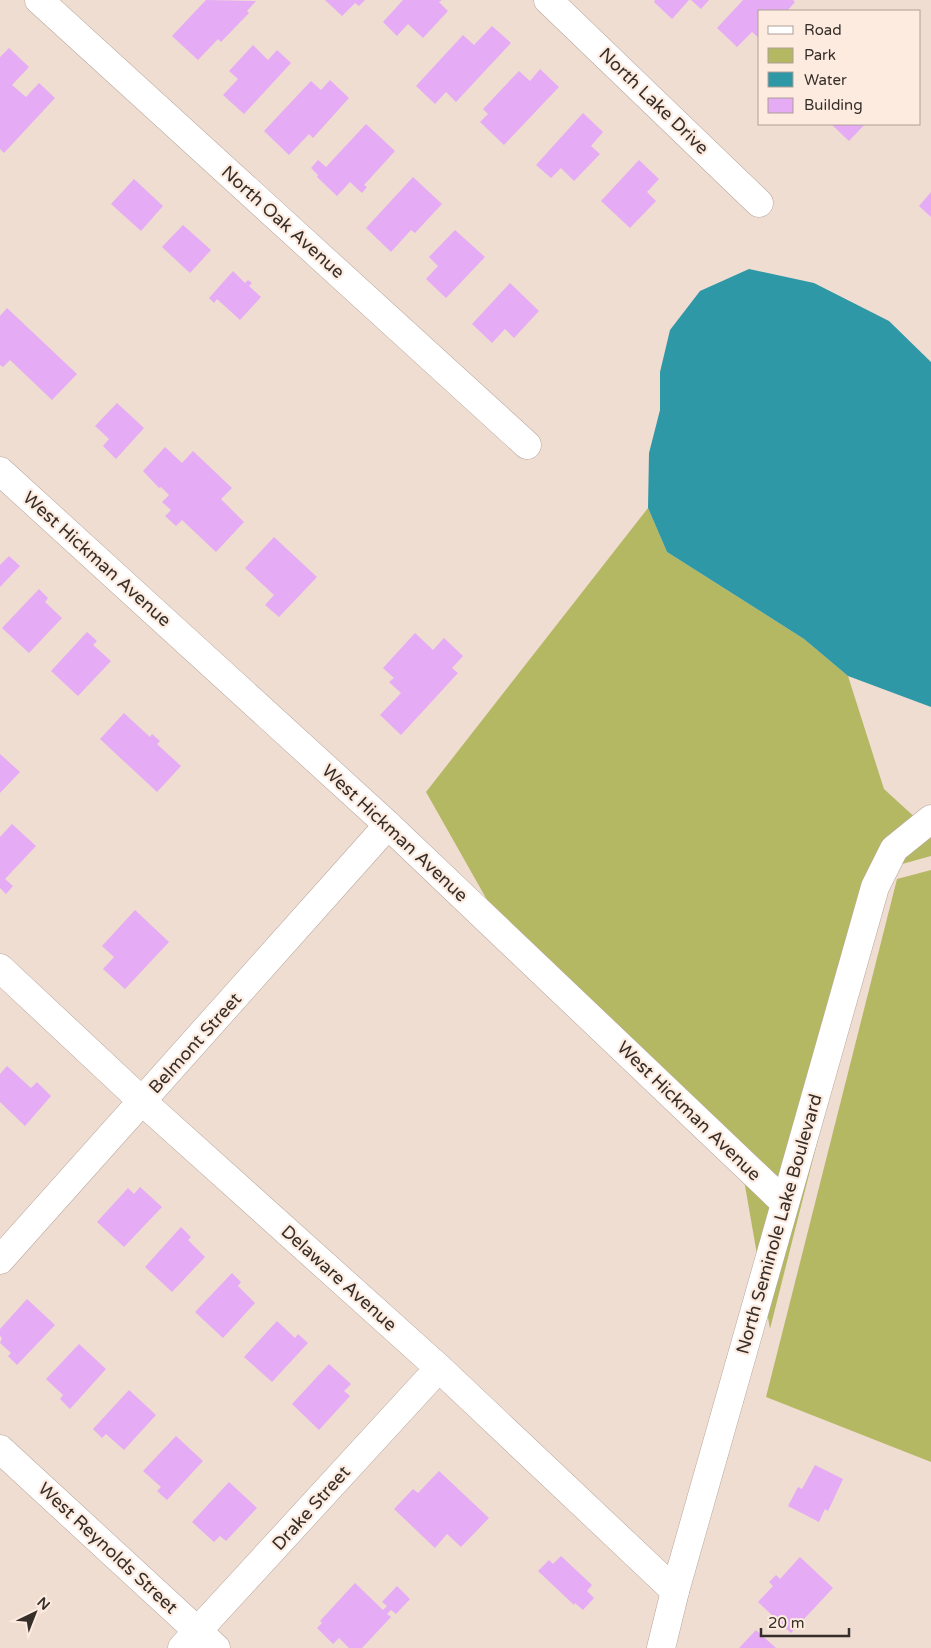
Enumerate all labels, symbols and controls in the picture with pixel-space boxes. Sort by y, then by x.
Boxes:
legend [758,10,921,125]
text: Road [804,21,842,39]
street label: North Lake Drive [595,43,713,159]
text: Park [804,46,836,64]
text: Water [804,71,847,89]
text: Building [804,96,863,114]
street label: North Oak Avenue [217,161,349,283]
street label: West Hickman Avenue [18,487,176,631]
street label: West Hickman Avenue [317,760,473,906]
street label: Belmont Street [144,988,246,1098]
street label: West Hickman Avenue [612,1037,766,1185]
street label: North Seminole Lake Boulevard [731,1091,827,1357]
street label: Delaware Avenue [277,1220,401,1336]
street label: Drake Street [267,1461,355,1555]
street label: West Reynolds Street [34,1478,182,1618]
north arrow [10,1588,60,1638]
text: N [34,1594,53,1614]
scale bar [761,1606,848,1638]
text: 20 m [768,1614,805,1632]

